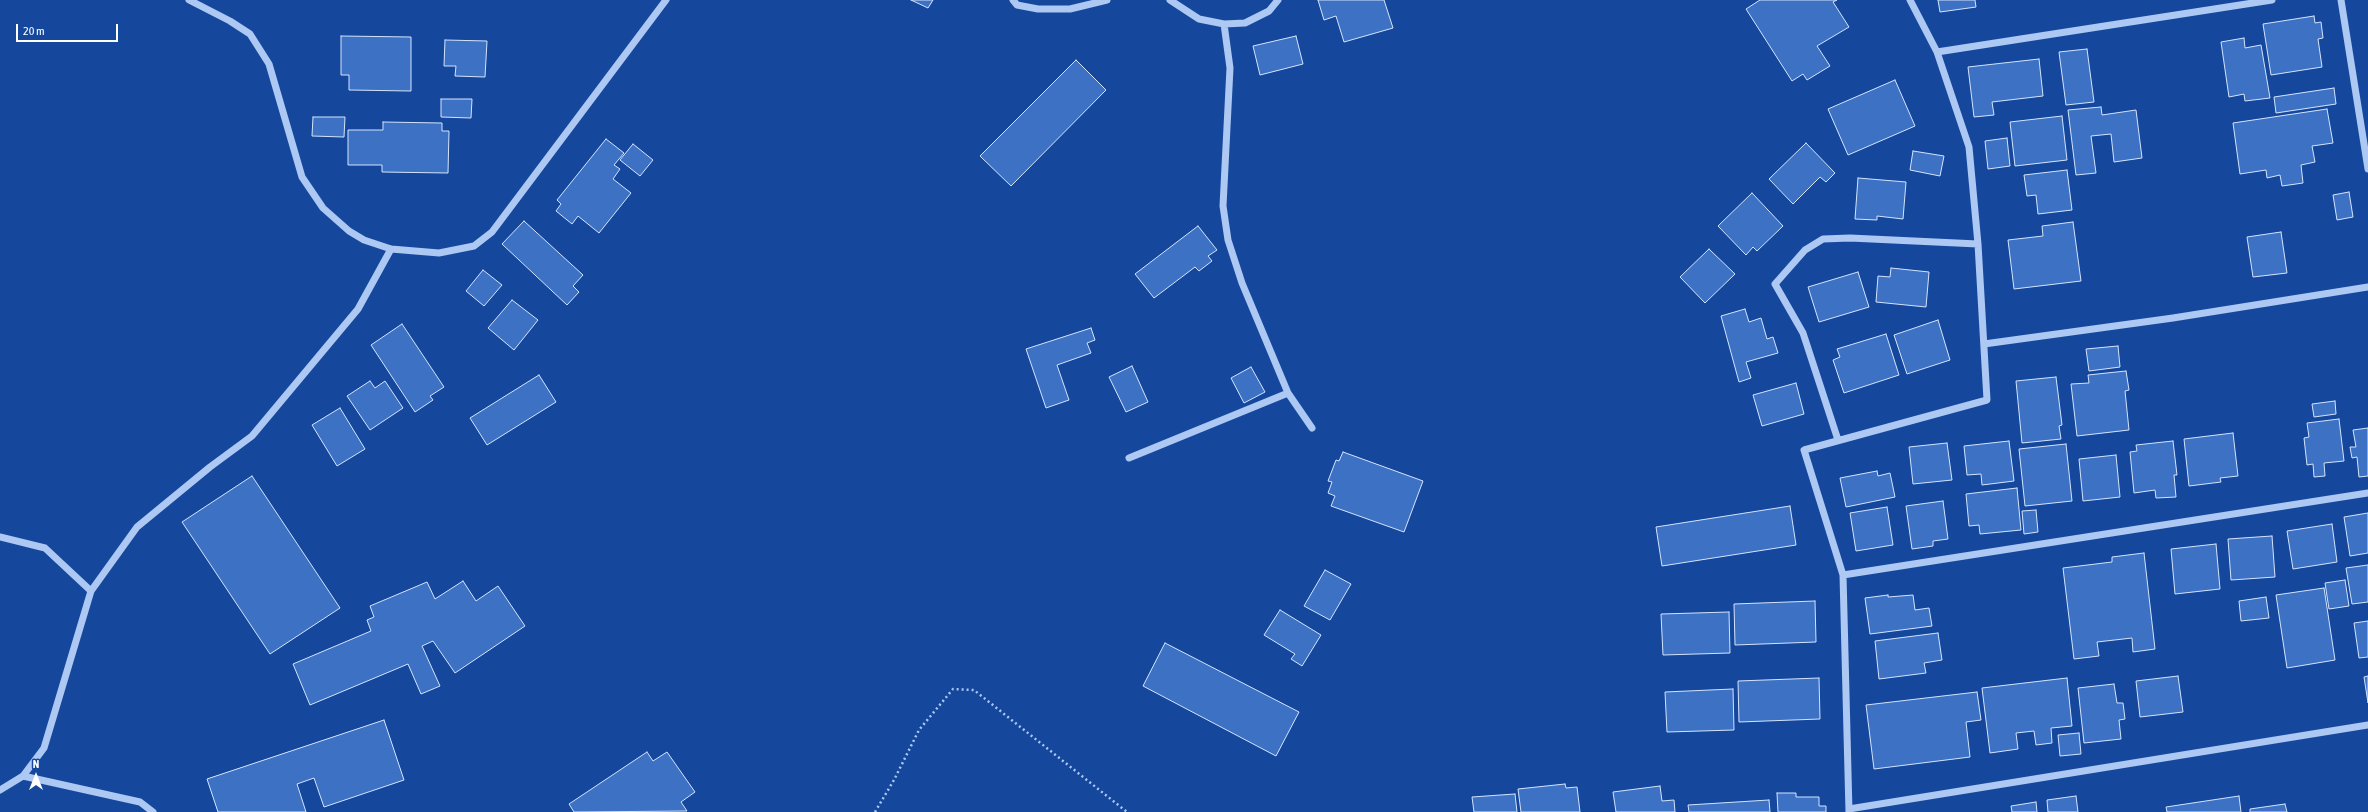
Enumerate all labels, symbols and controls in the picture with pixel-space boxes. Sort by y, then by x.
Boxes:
scale bar [18,16,120,42]
text: 20 m [23,24,45,38]
north arrow [16,756,56,796]
text: N [33,758,39,770]

